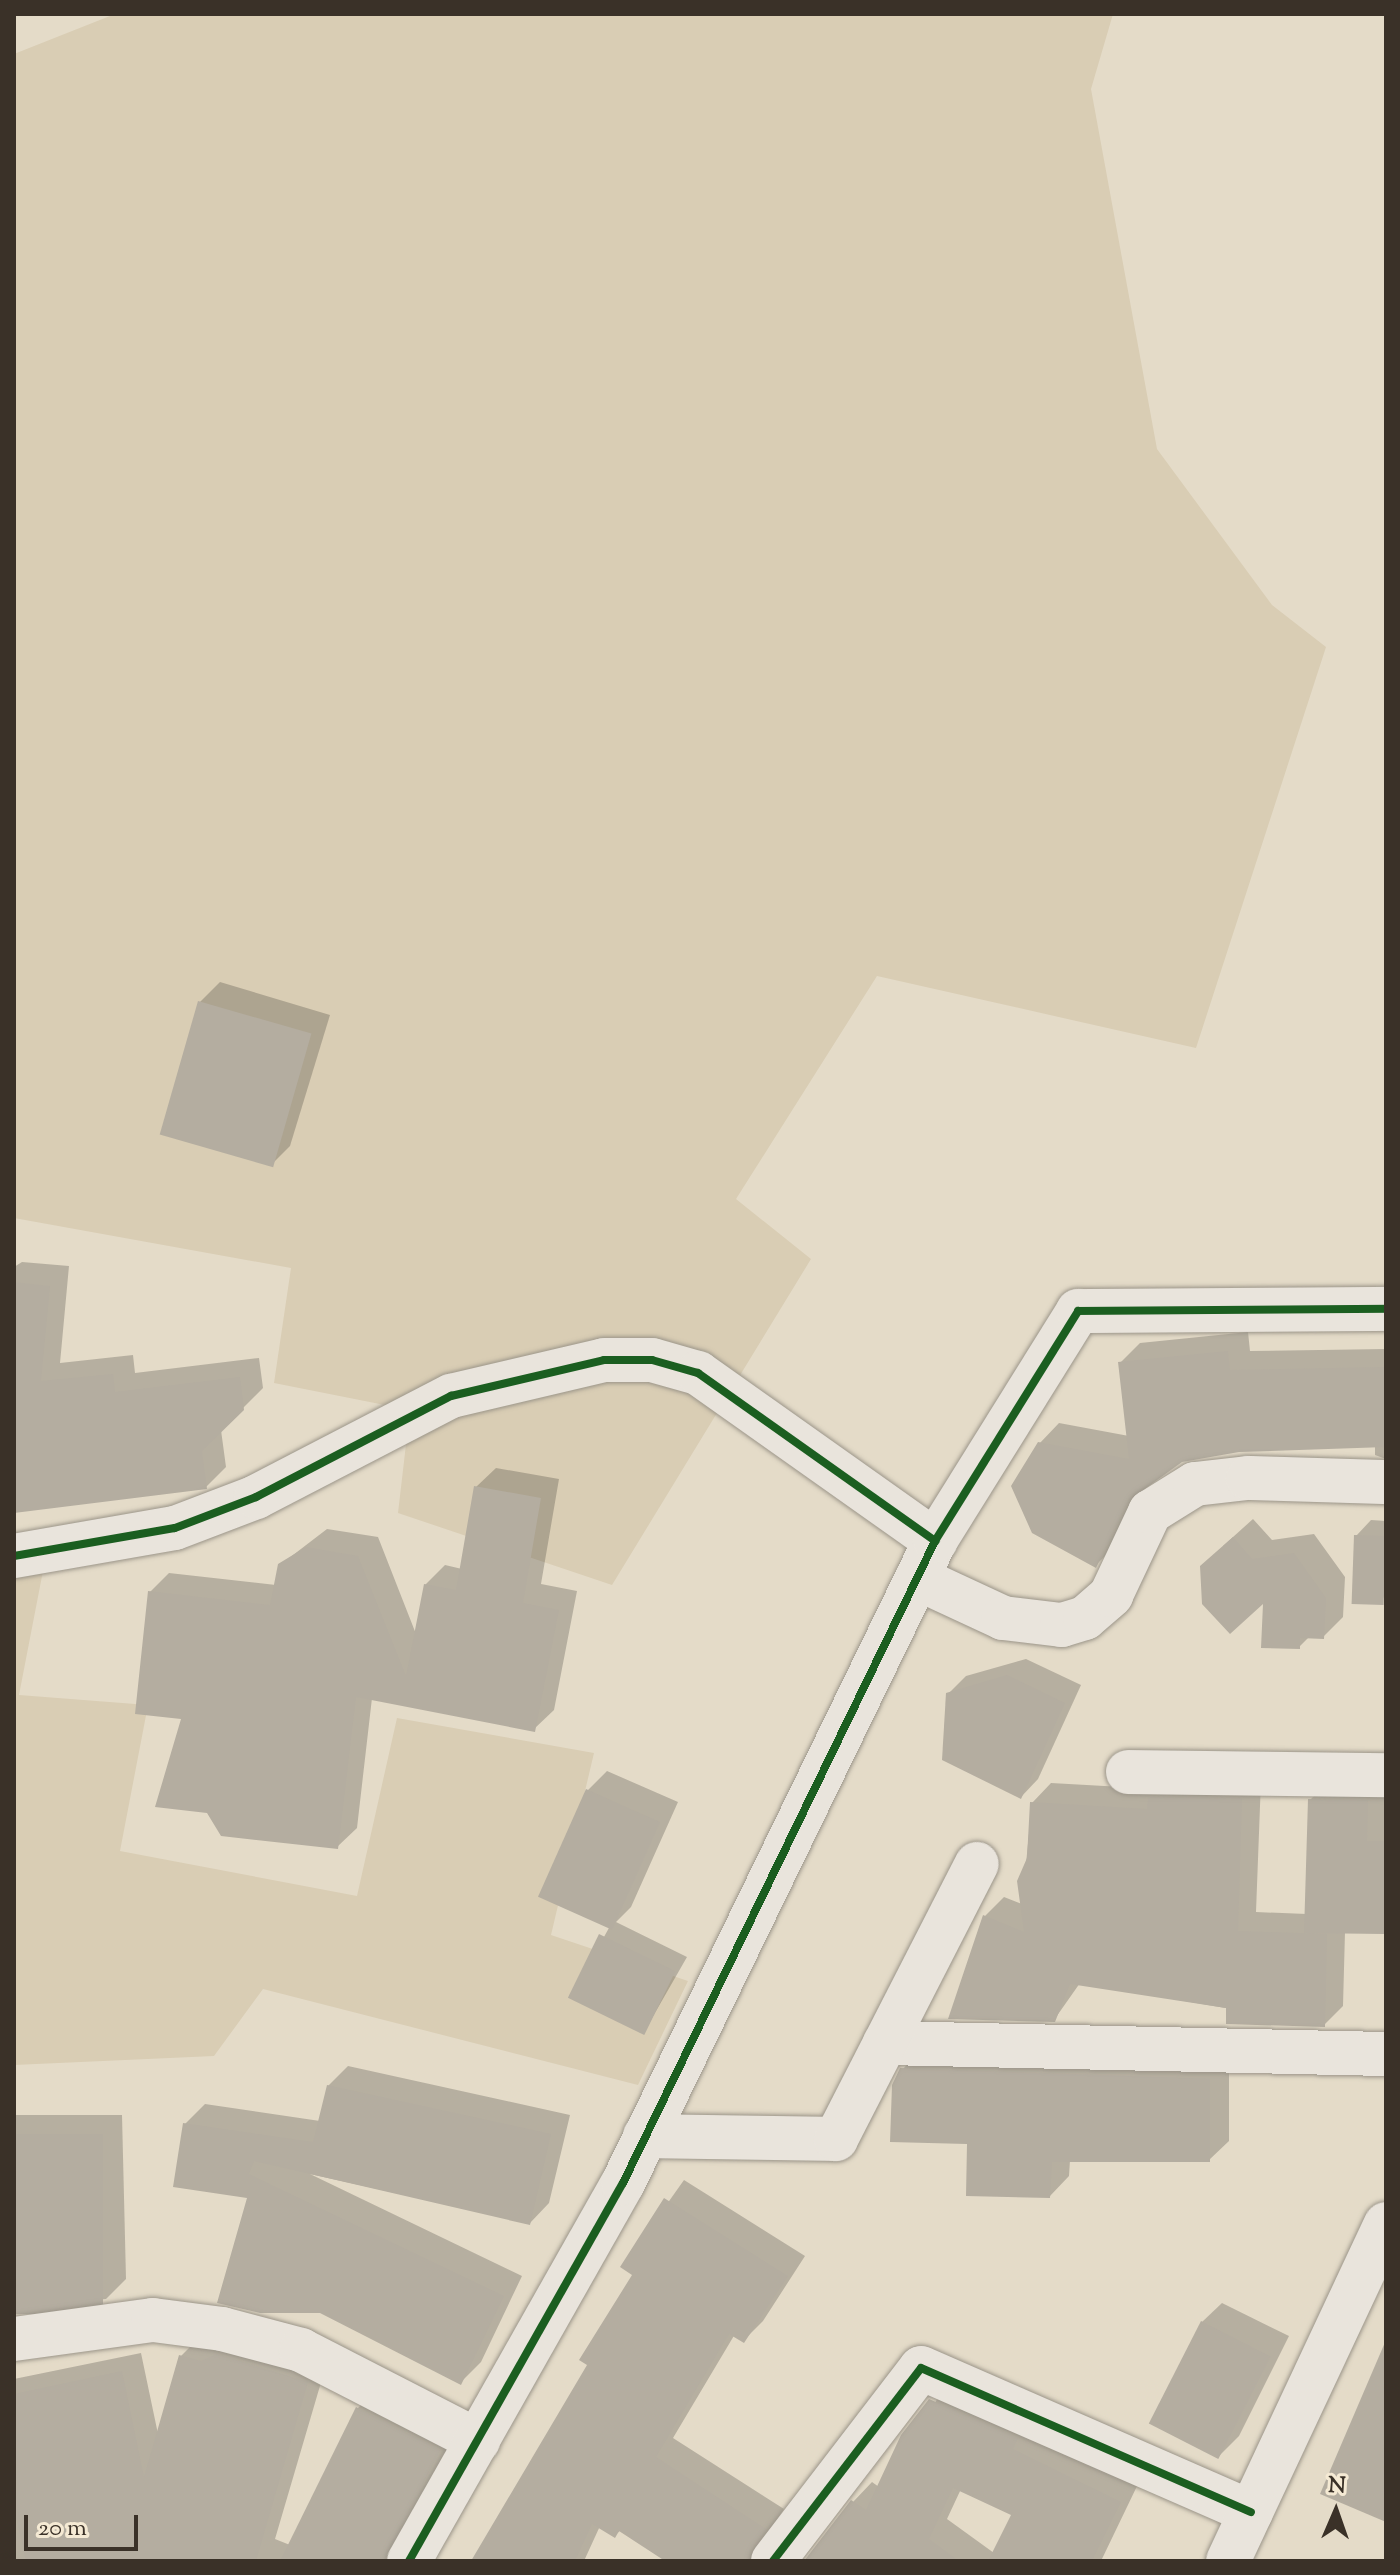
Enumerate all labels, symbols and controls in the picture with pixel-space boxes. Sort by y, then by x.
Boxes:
north arrow [1296,2471,1376,2551]
text: N [1328,2471,1346,2503]
scale bar [28,2499,142,2549]
text: 20 m [38,2512,87,2546]

